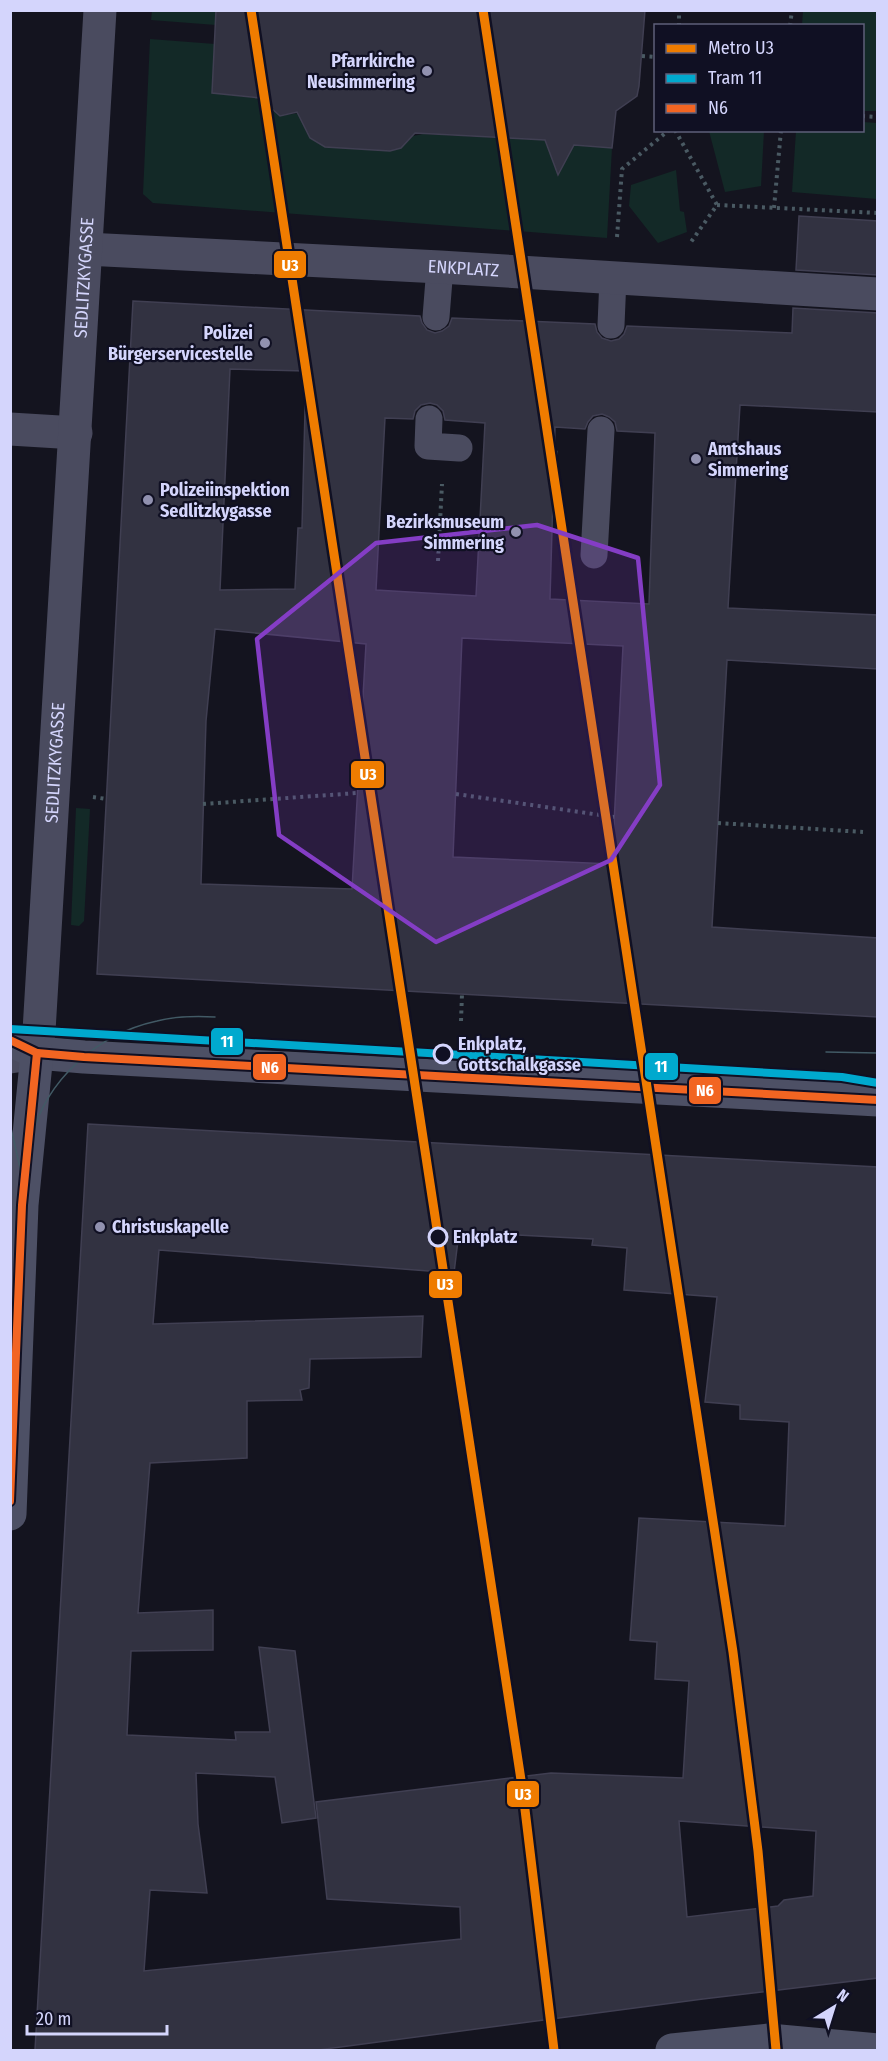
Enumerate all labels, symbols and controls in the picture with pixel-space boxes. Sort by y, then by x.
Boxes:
legend [654,24,864,132]
text: Metro U3 [708,37,774,59]
place label: Pfarrkirche Neusimmering [307,50,415,93]
marker: Pfarrkirche Neusimmering [420,64,434,78]
text: Tram 11 [708,67,762,89]
text: N6 [708,97,728,119]
street label: SEDLITZKYGASSE [69,217,99,339]
line badge: U3 [273,250,307,279]
street label: ENKPLATZ [427,255,500,282]
text: U3 [282,256,299,275]
place label: Polizei Bürgerservicestelle [108,322,253,365]
marker: Polizei Bürgerservicestelle [258,336,272,350]
place label: Amtshaus Simmering [707,438,788,481]
marker: Amtshaus Simmering [689,452,703,466]
place label: Polizeiinspektion Sedlitzkygasse [160,479,290,522]
marker: Polizeiinspektion Sedlitzkygasse [141,493,155,507]
place label: Bezirksmuseum Simmering [386,511,504,554]
marker: Bezirksmuseum Simmering [509,525,523,539]
street label: SEDLITZKYGASSE [40,702,70,824]
line badge: U3 [350,760,385,789]
text: U3 [360,765,377,784]
line badge: 11 [210,1027,244,1056]
text: 11 [220,1032,234,1051]
place label: Enkplatz, Gottschalkgasse [458,1033,581,1076]
marker: Enkplatz, Gottschalkgasse [433,1044,453,1064]
line badge: 11 [644,1052,679,1081]
line badge: N6 [252,1053,287,1081]
text: 11 [654,1057,668,1076]
text: N6 [261,1058,279,1077]
line badge: N6 [688,1076,722,1105]
text: N6 [696,1081,714,1100]
place label: Christuskapelle [112,1216,229,1238]
marker: Christuskapelle [93,1220,107,1234]
place label: Enkplatz [453,1226,518,1248]
marker: Enkplatz [428,1227,448,1247]
line badge: U3 [428,1270,463,1299]
text: U3 [437,1275,454,1294]
line badge: U3 [506,1780,540,1808]
text: U3 [515,1785,532,1804]
north arrow [804,1977,864,2037]
text: N [833,1985,853,2006]
scale bar [27,1998,166,2036]
text: 20 m [36,2008,71,2030]

